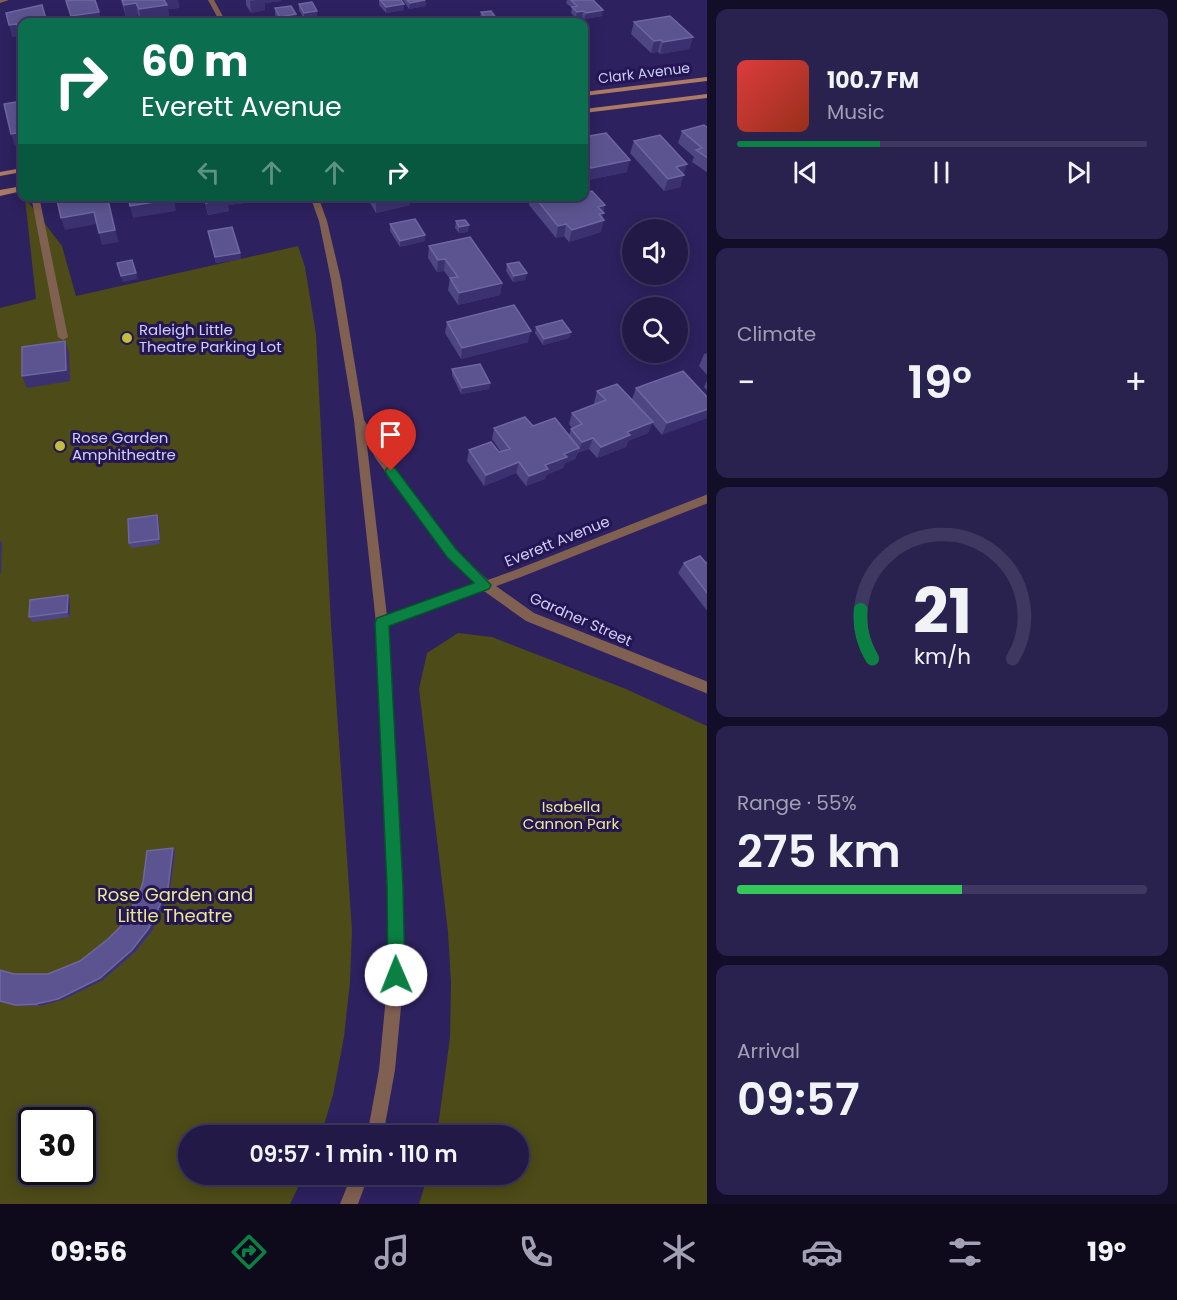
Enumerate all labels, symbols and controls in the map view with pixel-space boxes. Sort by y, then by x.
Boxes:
text: 60 m [141,32,249,91]
icon: right [42,42,120,120]
street label: Clark Avenue [597,57,691,89]
text: 100.7 FM [827,65,919,96]
text: Everett Avenue [141,88,342,125]
text: Music [827,98,885,126]
icon: left [192,156,225,189]
icon: ahead [255,156,288,189]
icon: ahead [318,156,351,189]
icon: right [381,156,414,189]
icon: previous [789,156,822,189]
icon: pause [925,156,958,189]
icon: next [1062,156,1095,189]
map controls [622,219,688,363]
button: sound [622,219,688,285]
button: search [622,297,688,363]
place label: Raleigh Little Theatre Parking Lot [139,319,282,357]
text: Climate [737,320,816,348]
marker: Raleigh Little Theatre Parking Lot [120,331,134,345]
text: 19° [908,351,972,414]
text: − [737,359,755,406]
text: + [1124,359,1147,406]
pin [365,409,416,471]
icon: arrive [374,418,407,451]
place label: Rose Garden Amphitheatre [72,427,176,465]
marker: Rose Garden Amphitheatre [53,439,67,453]
street label: Everett Avenue [501,510,613,572]
text: 21 [912,567,972,655]
street label: Gardner Street [526,587,636,651]
text: km/h [913,641,971,672]
text: Range · 55% [737,789,857,817]
park label: Isabella Cannon Park [523,796,619,834]
text: 275 km [737,820,901,883]
park label: Rose Garden and Little Theatre [97,882,253,928]
position arrow [364,943,428,1007]
text: Arrival [737,1037,800,1065]
text: 09:57 [737,1068,860,1131]
speed limit sign: 30 [18,1107,96,1185]
text: 09:57 · 1 min · 110 m [249,1139,458,1170]
icon: directions [228,1231,270,1273]
icon: music [371,1231,413,1273]
icon: phone [515,1231,557,1273]
icon: climate [658,1231,700,1273]
icon: car [801,1231,843,1273]
icon: filters [944,1231,986,1273]
text: 09:56 [51,1233,127,1270]
text: 19° [1087,1233,1126,1270]

